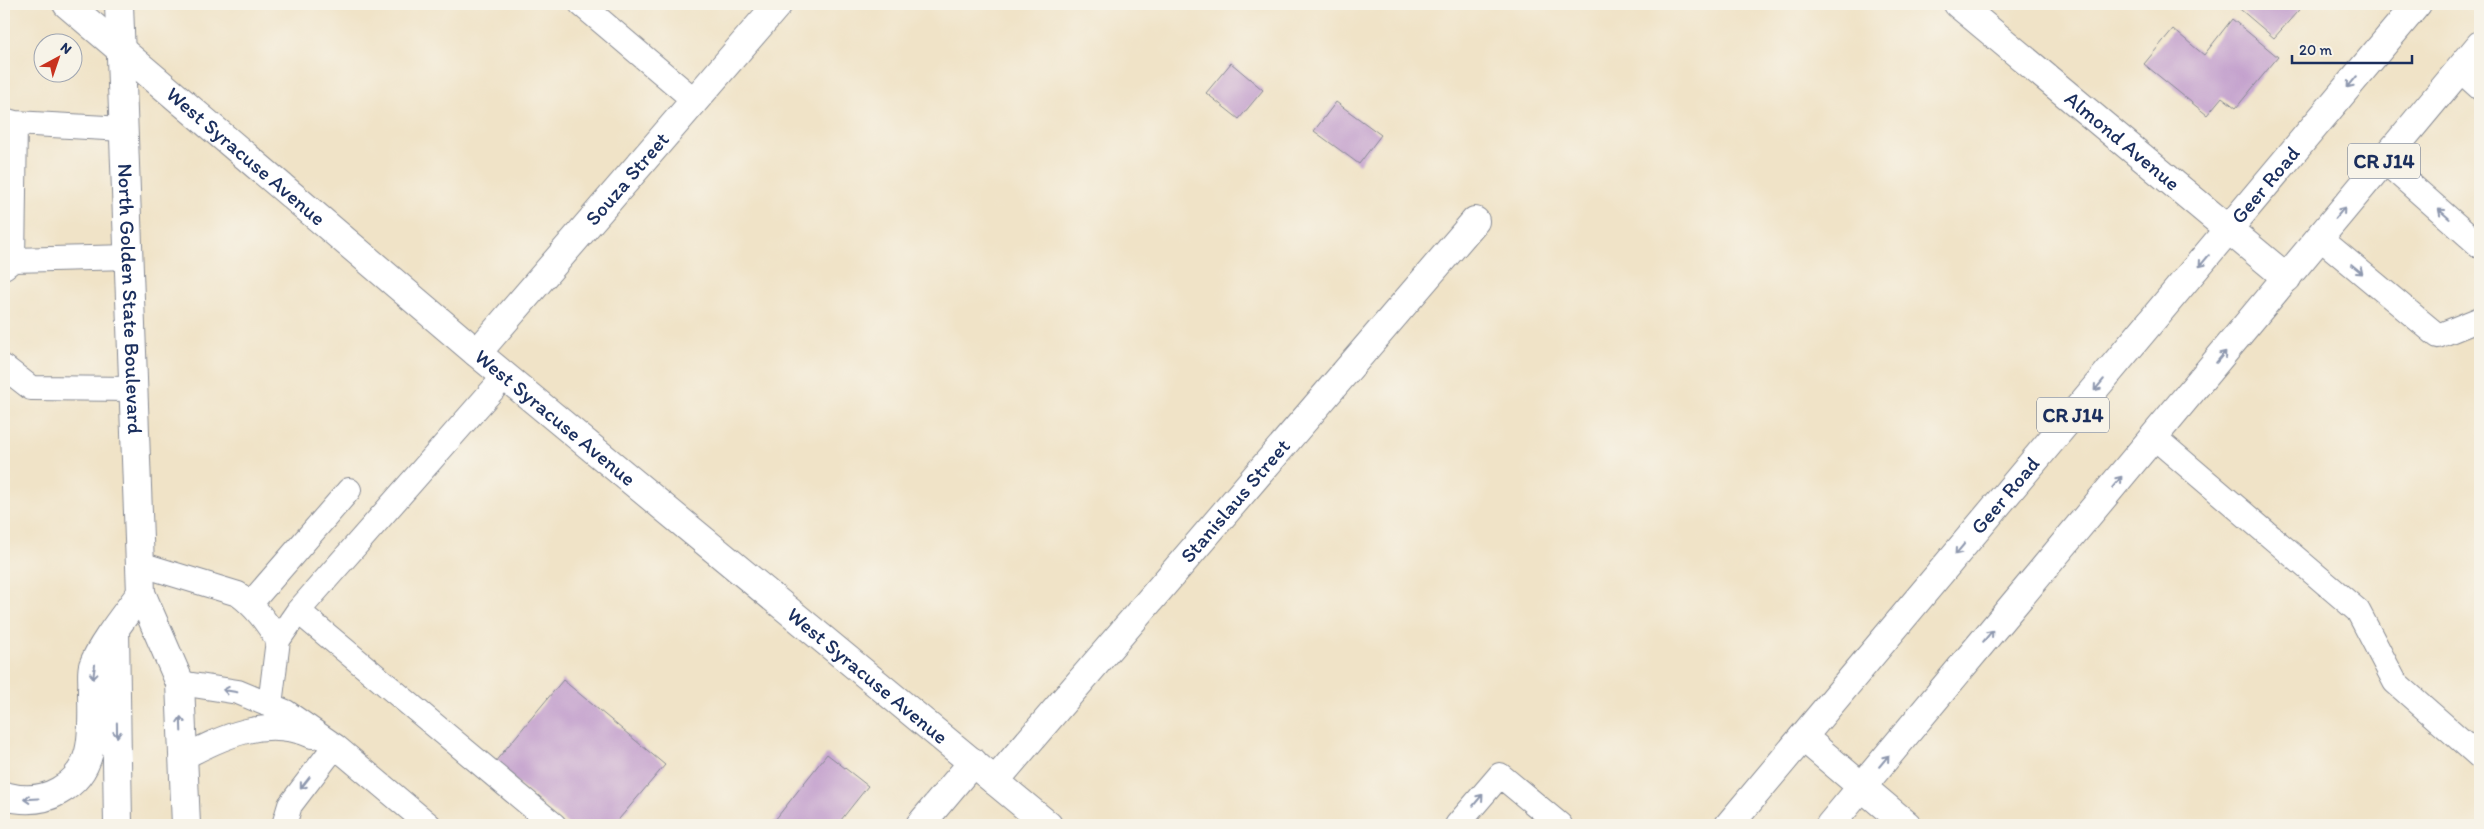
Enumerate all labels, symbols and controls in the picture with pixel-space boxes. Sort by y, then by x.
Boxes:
north arrow [32,32,82,82]
scale bar [2292,32,2412,64]
text: N [57,39,75,58]
text: 20 m [2299,41,2333,59]
one-way arrow [2346,75,2358,88]
street label: West Syracuse Avenue [162,81,331,231]
street label: Almond Avenue [2060,85,2185,196]
street label: Souza Street [580,127,674,230]
street label: Geer Road [2225,141,2305,229]
road number: CR J14 [2348,144,2420,178]
street label: North Golden State Boulevard [113,163,148,435]
one-way arrow [2335,207,2346,220]
one-way arrow [2437,208,2450,220]
one-way arrow [2198,254,2209,267]
one-way arrow [2351,264,2364,275]
street label: West Syracuse Avenue [470,344,641,491]
one-way arrow [2216,350,2227,363]
one-way arrow [2094,378,2105,391]
road number: CR J14 [2037,398,2109,432]
street label: Stanislaus Street [1175,433,1295,568]
street label: Geer Road [1965,451,2044,539]
one-way arrow [2112,475,2123,488]
one-way arrow [1955,543,1966,556]
street label: West Syracuse Avenue [782,602,953,749]
one-way arrow [1983,630,1994,643]
one-way arrow [89,663,99,679]
one-way arrow [223,686,239,696]
one-way arrow [177,716,186,732]
one-way arrow [112,722,122,738]
one-way arrow [1879,755,1890,768]
one-way arrow [300,776,310,790]
one-way arrow [23,794,39,803]
one-way arrow [1473,794,1484,807]

